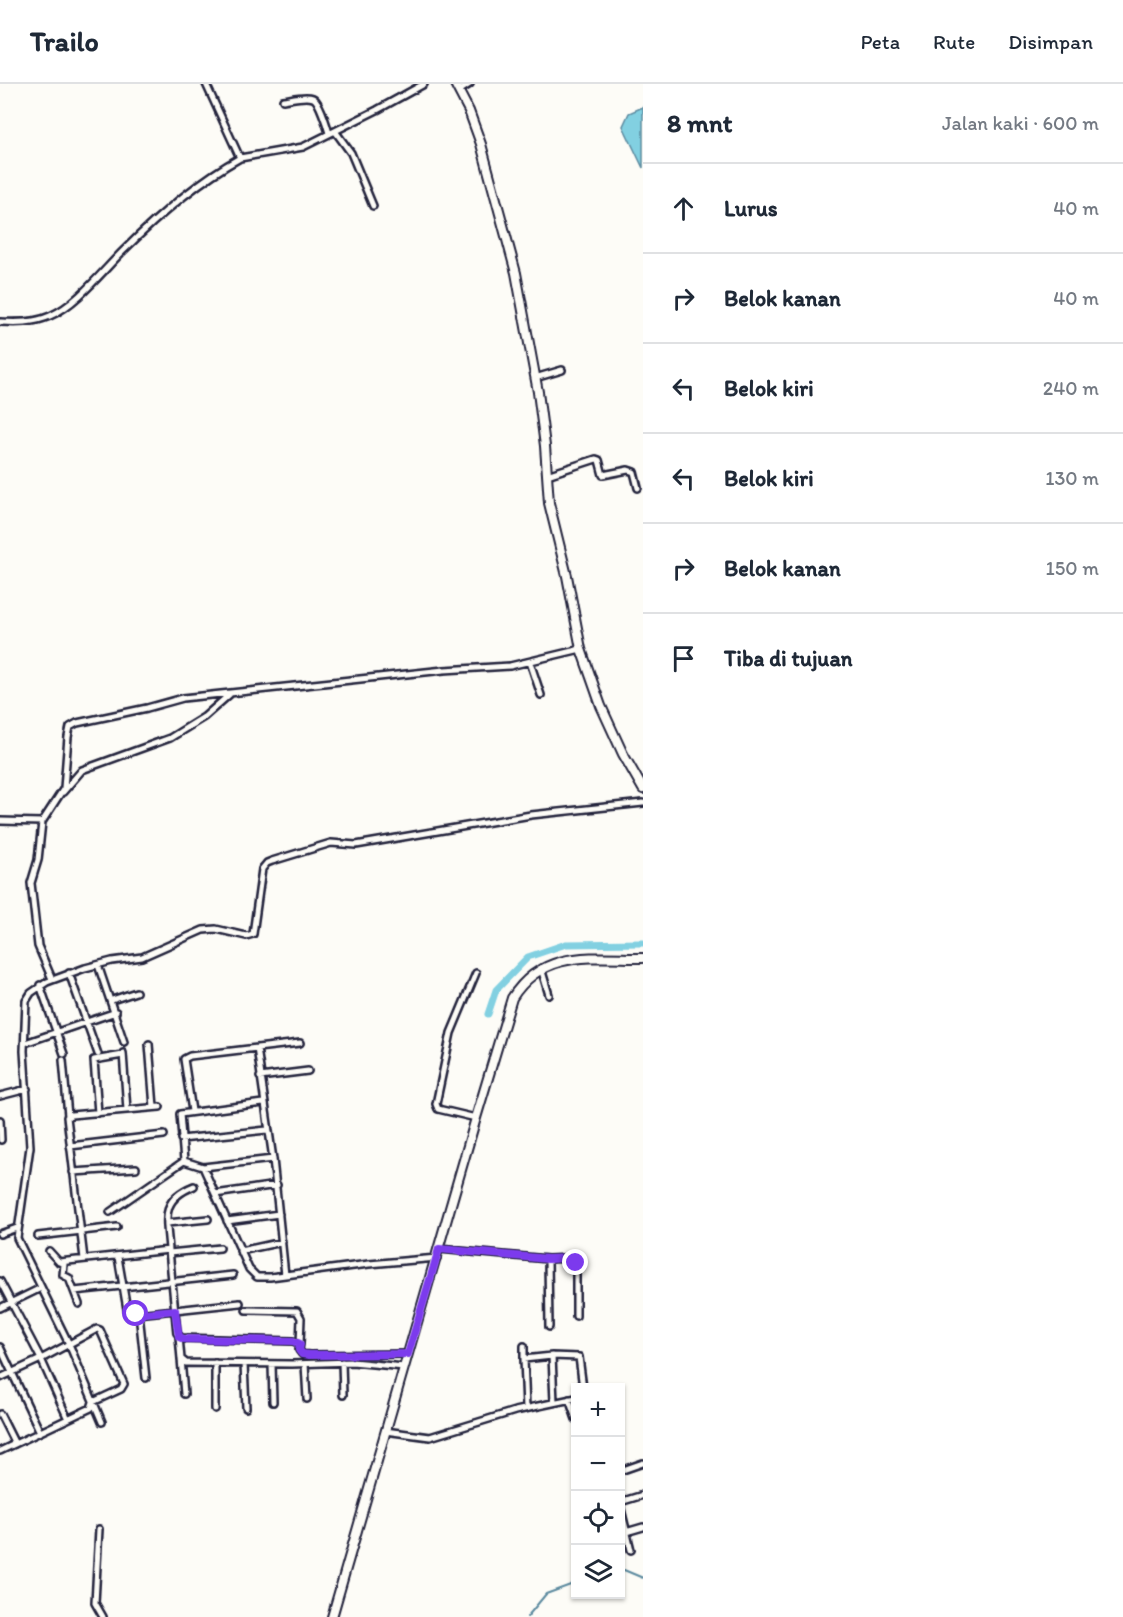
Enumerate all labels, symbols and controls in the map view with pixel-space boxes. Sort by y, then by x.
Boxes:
text: Trailo [30,24,99,58]
text: Peta [860,29,900,54]
text: Rute [933,29,975,54]
text: Disimpan [1008,29,1093,54]
text: 8 mnt [667,107,733,139]
text: Jalan kaki · 600 m [942,111,1099,135]
icon: ahead [667,192,700,225]
text: Lurus [724,195,778,222]
text: 40 m [1053,196,1099,220]
icon: right [667,282,700,315]
text: Belok kanan [724,285,841,312]
text: 40 m [1053,286,1099,310]
icon: left [667,372,700,405]
text: Belok kiri [724,375,814,402]
text: 240 m [1043,376,1099,400]
icon: left [667,462,700,495]
text: Belok kiri [724,465,814,492]
text: 130 m [1045,466,1099,490]
icon: right [667,552,700,585]
text: Belok kanan [724,555,841,582]
text: 150 m [1046,556,1099,580]
icon: arrive [667,642,700,675]
text: Tiba di tujuan [724,645,853,672]
route end [562,1249,588,1275]
route start [122,1300,148,1326]
map controls [571,1383,625,1599]
button: + [571,1383,625,1437]
button: − [571,1437,625,1491]
button: locate [571,1491,625,1545]
button: layers [571,1545,625,1599]

